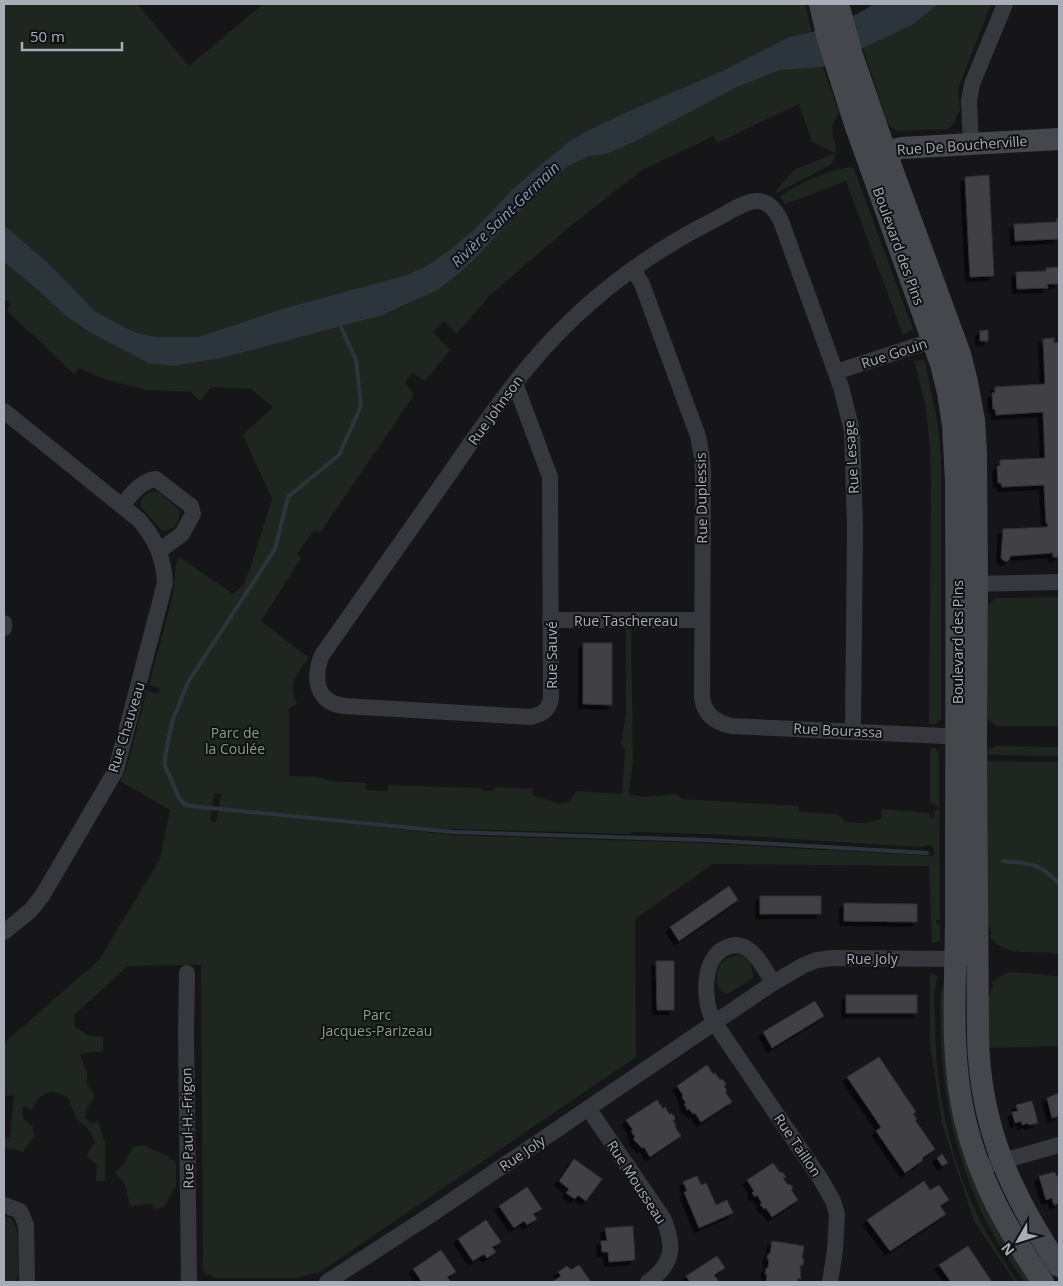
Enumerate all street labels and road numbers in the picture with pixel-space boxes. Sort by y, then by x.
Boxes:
street label: Rue De Boucherville [896,131,1028,159]
street label: Boulevard des Pins [869,184,929,308]
street label: Rue Gouin [859,333,929,373]
street label: Rue Johnson [463,371,527,449]
street label: Rue Lesage [839,419,863,494]
street label: Rue Duplessis [691,452,711,544]
street label: Boulevard des Pins [948,580,967,704]
street label: Rue Taschereau [574,611,678,630]
street label: Rue Sauvé [542,621,561,689]
street label: Rue Chauveau [103,679,149,775]
street label: Rue Bourassa [793,718,883,742]
street label: Rue Joly [846,949,899,968]
street label: Rue Paul-H.-Frigon [176,1067,198,1189]
street label: Rue Taillon [770,1110,826,1180]
street label: Rue Joly [495,1130,549,1175]
street label: Rue Mousseau [603,1137,671,1227]

